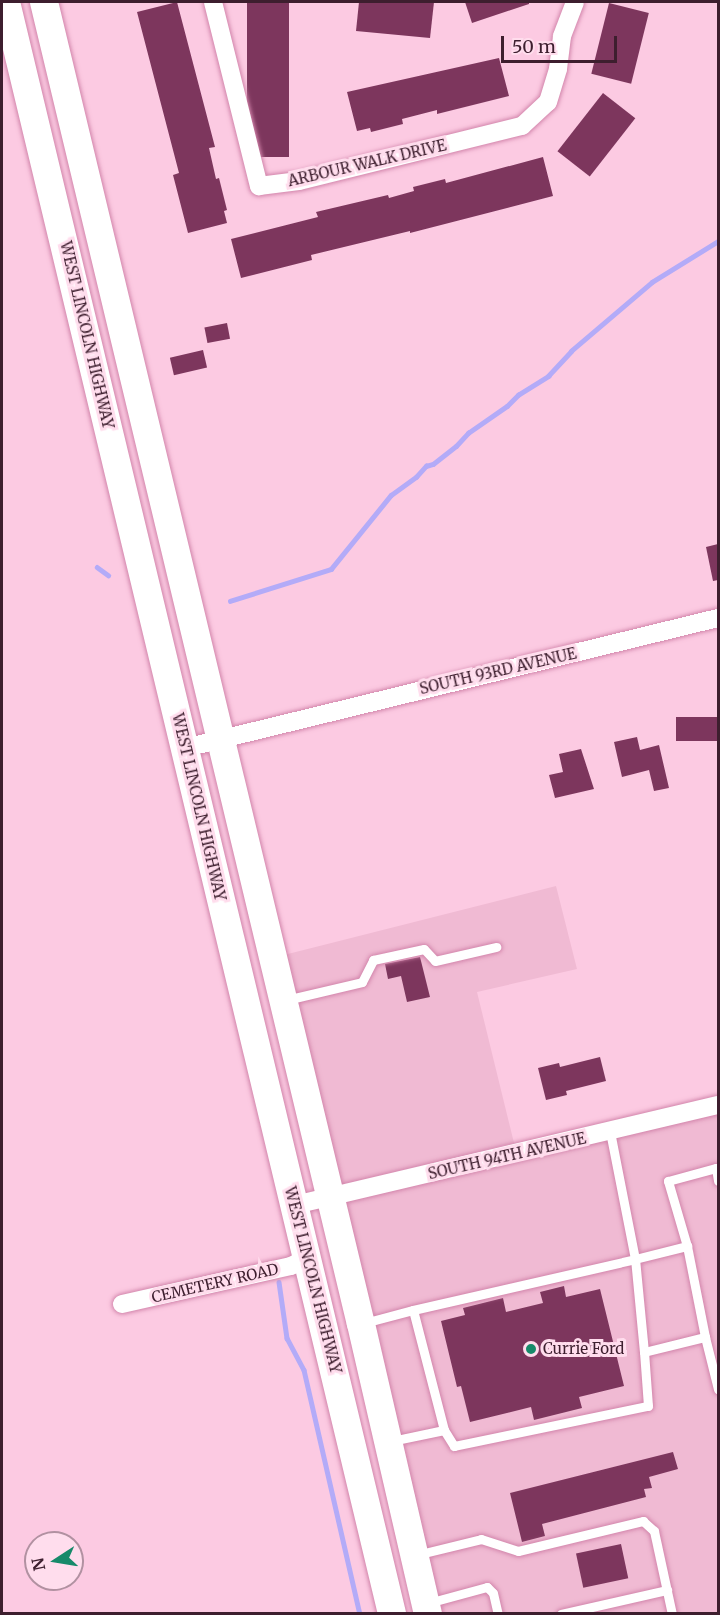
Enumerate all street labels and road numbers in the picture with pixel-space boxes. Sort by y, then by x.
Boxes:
street label: ARBOUR WALK DRIVE [286,136,448,190]
street label: WEST LINCOLN HIGHWAY [57,240,117,430]
street label: SOUTH 93RD AVENUE [418,644,578,698]
street label: WEST LINCOLN HIGHWAY [169,712,229,902]
street label: SOUTH 94TH AVENUE [426,1129,588,1183]
street label: WEST LINCOLN HIGHWAY [281,1185,345,1375]
street label: CEMETERY ROAD [150,1260,280,1306]

